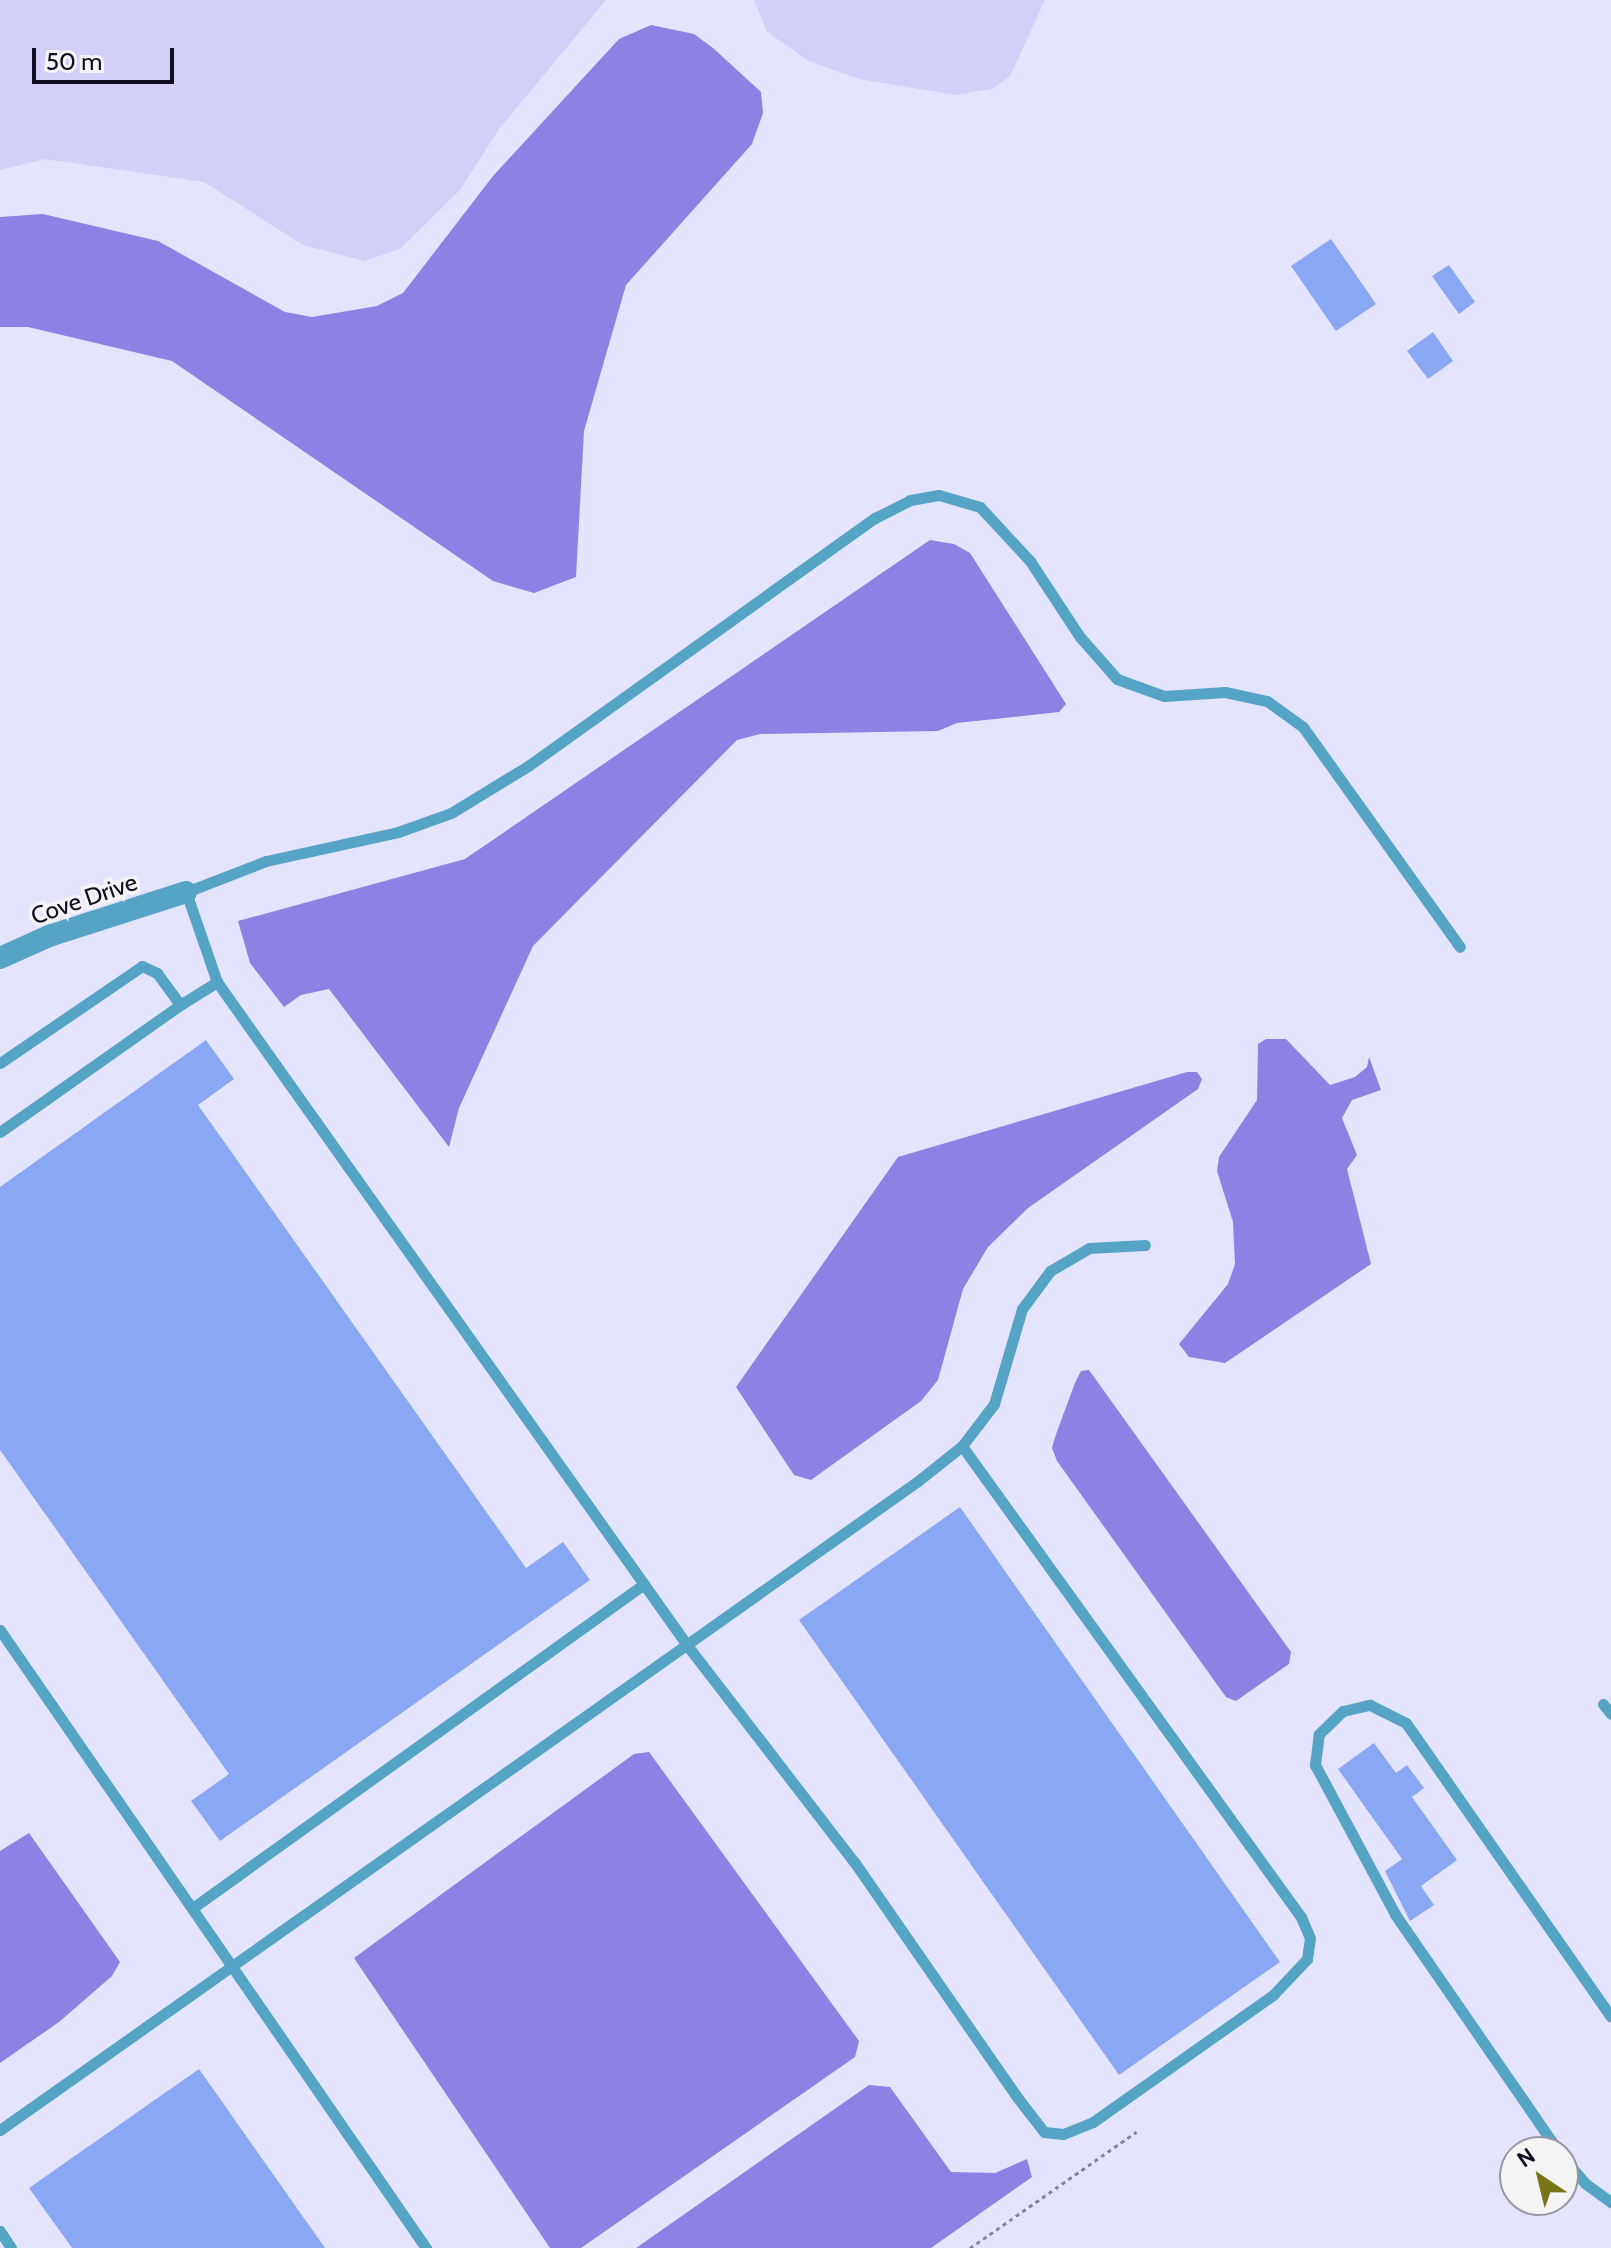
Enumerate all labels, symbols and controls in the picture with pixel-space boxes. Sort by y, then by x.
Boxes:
scale bar [36,32,178,82]
text: 50 m [46,47,102,76]
street label: Cove Drive [27,867,141,931]
north arrow [1499,2136,1579,2216]
text: N [1512,2142,1540,2173]

